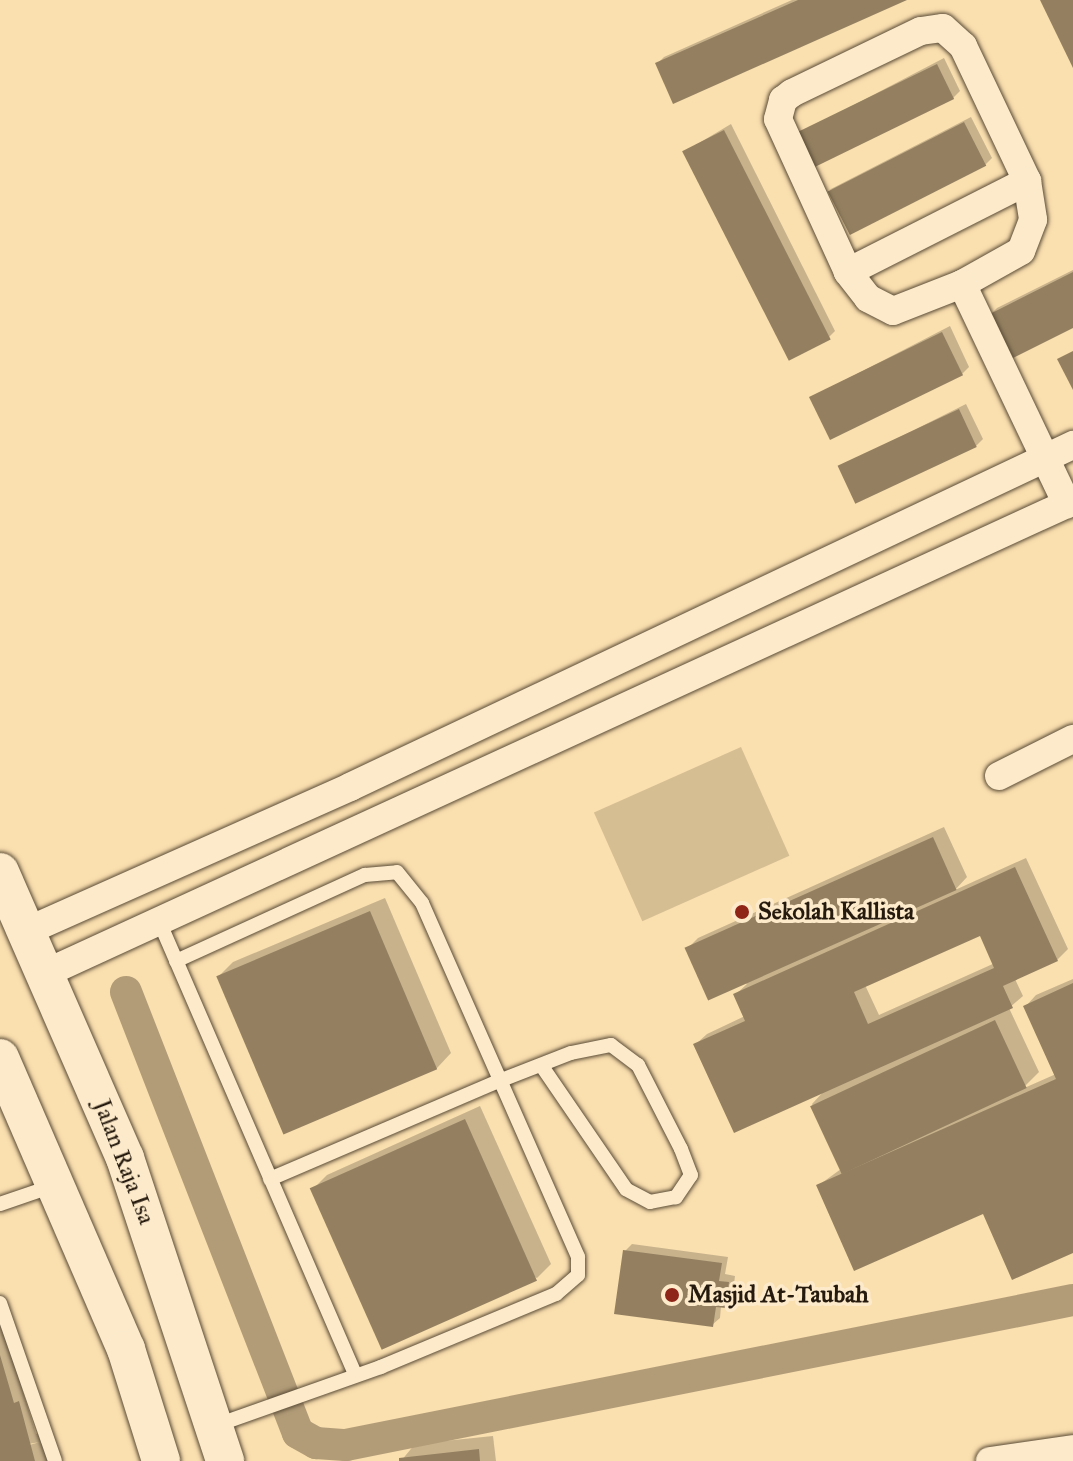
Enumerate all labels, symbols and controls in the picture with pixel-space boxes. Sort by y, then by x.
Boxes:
place label: Sekolah Kallista [758,898,914,926]
marker: Sekolah Kallista [733,903,751,921]
street label: Jalan Raja Isa [87,1096,161,1228]
place label: Masjid At-Taubah [688,1281,869,1309]
marker: Masjid At-Taubah [663,1286,681,1304]

